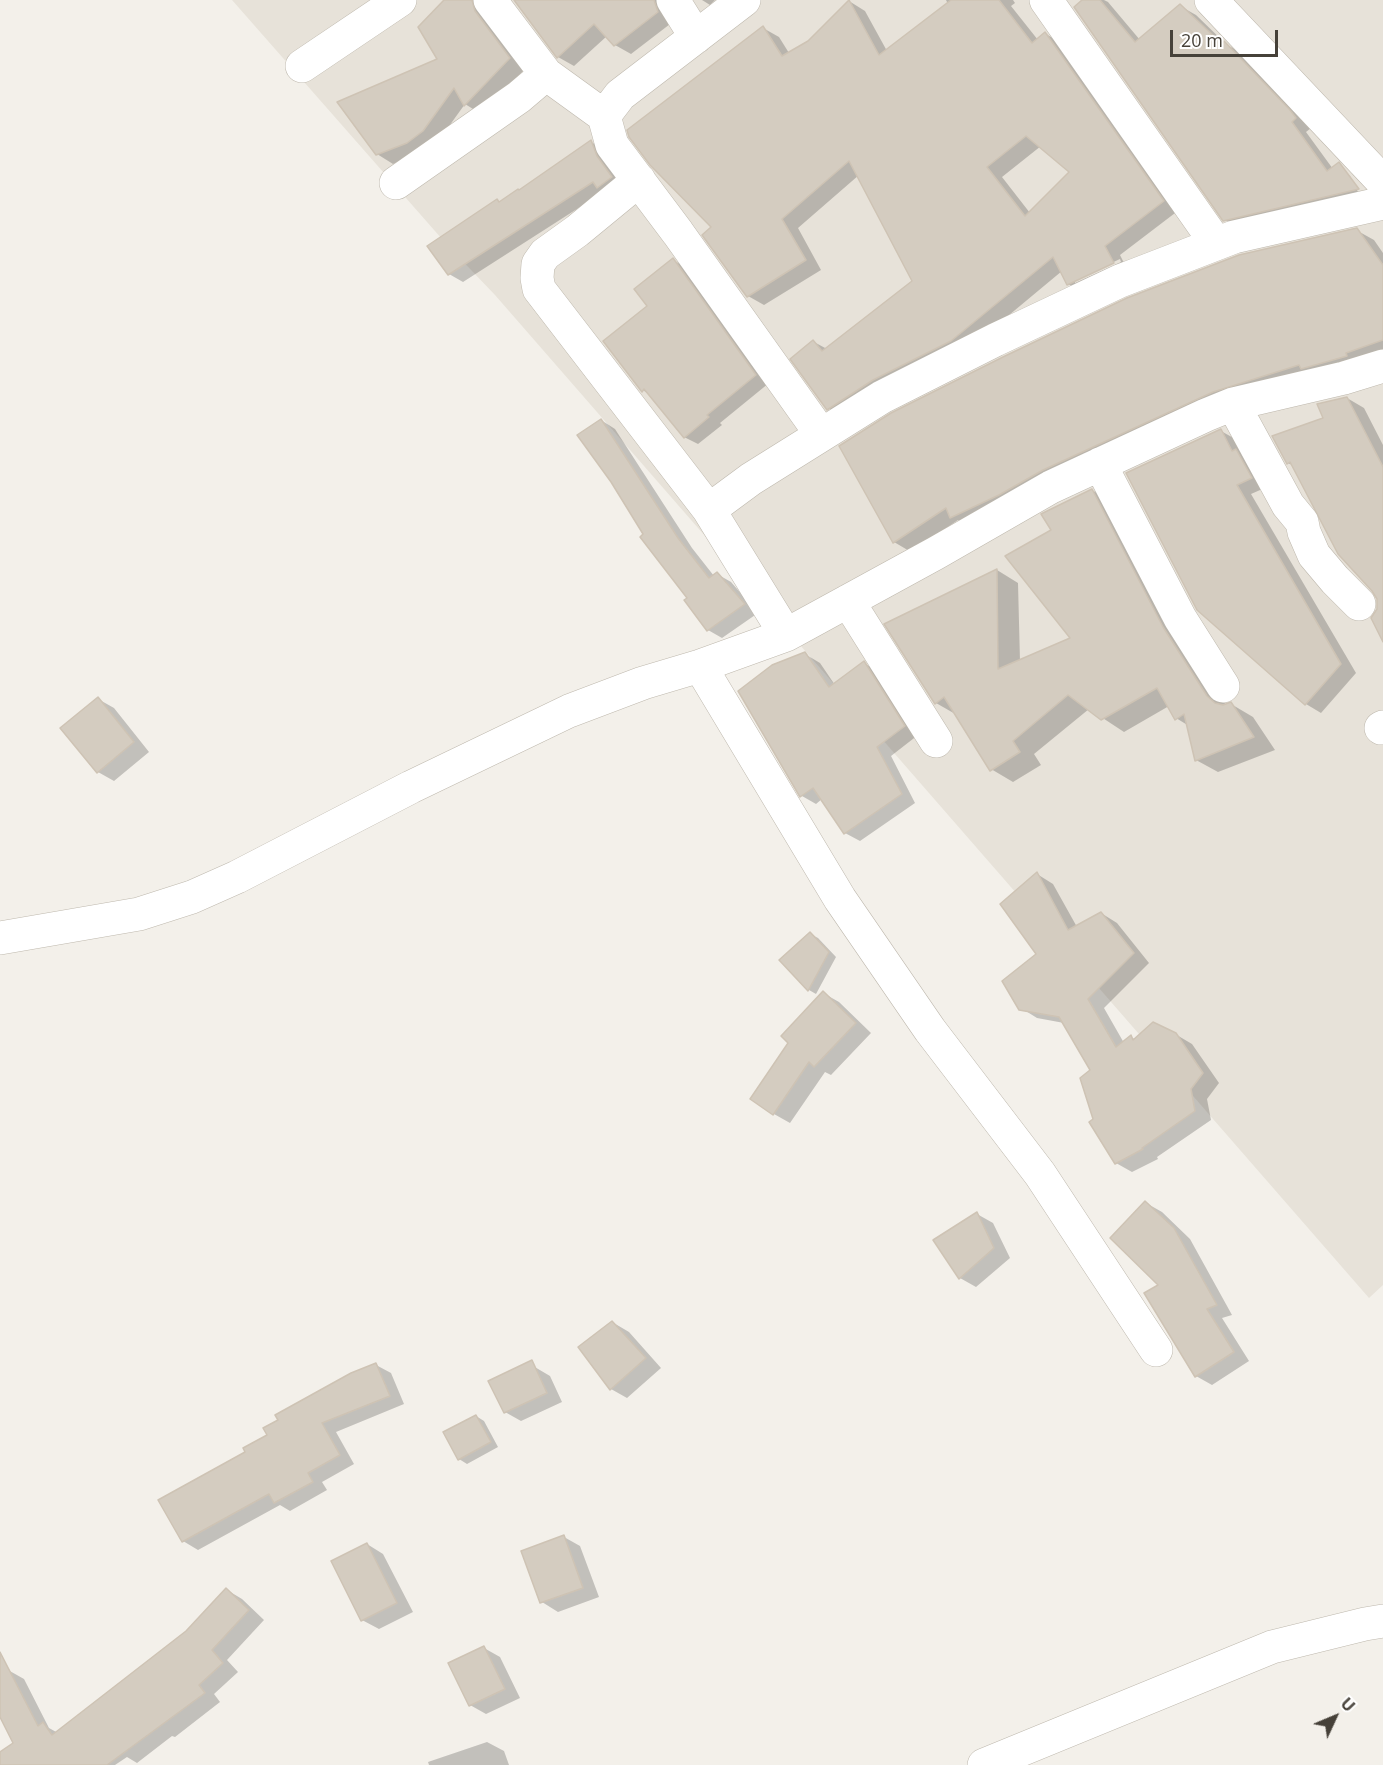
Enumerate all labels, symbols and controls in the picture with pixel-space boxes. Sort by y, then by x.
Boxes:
scale bar [1173,18,1281,56]
text: 20 m [1181,28,1223,52]
north arrow [1305,1687,1365,1747]
text: U [1336,1693,1360,1716]

